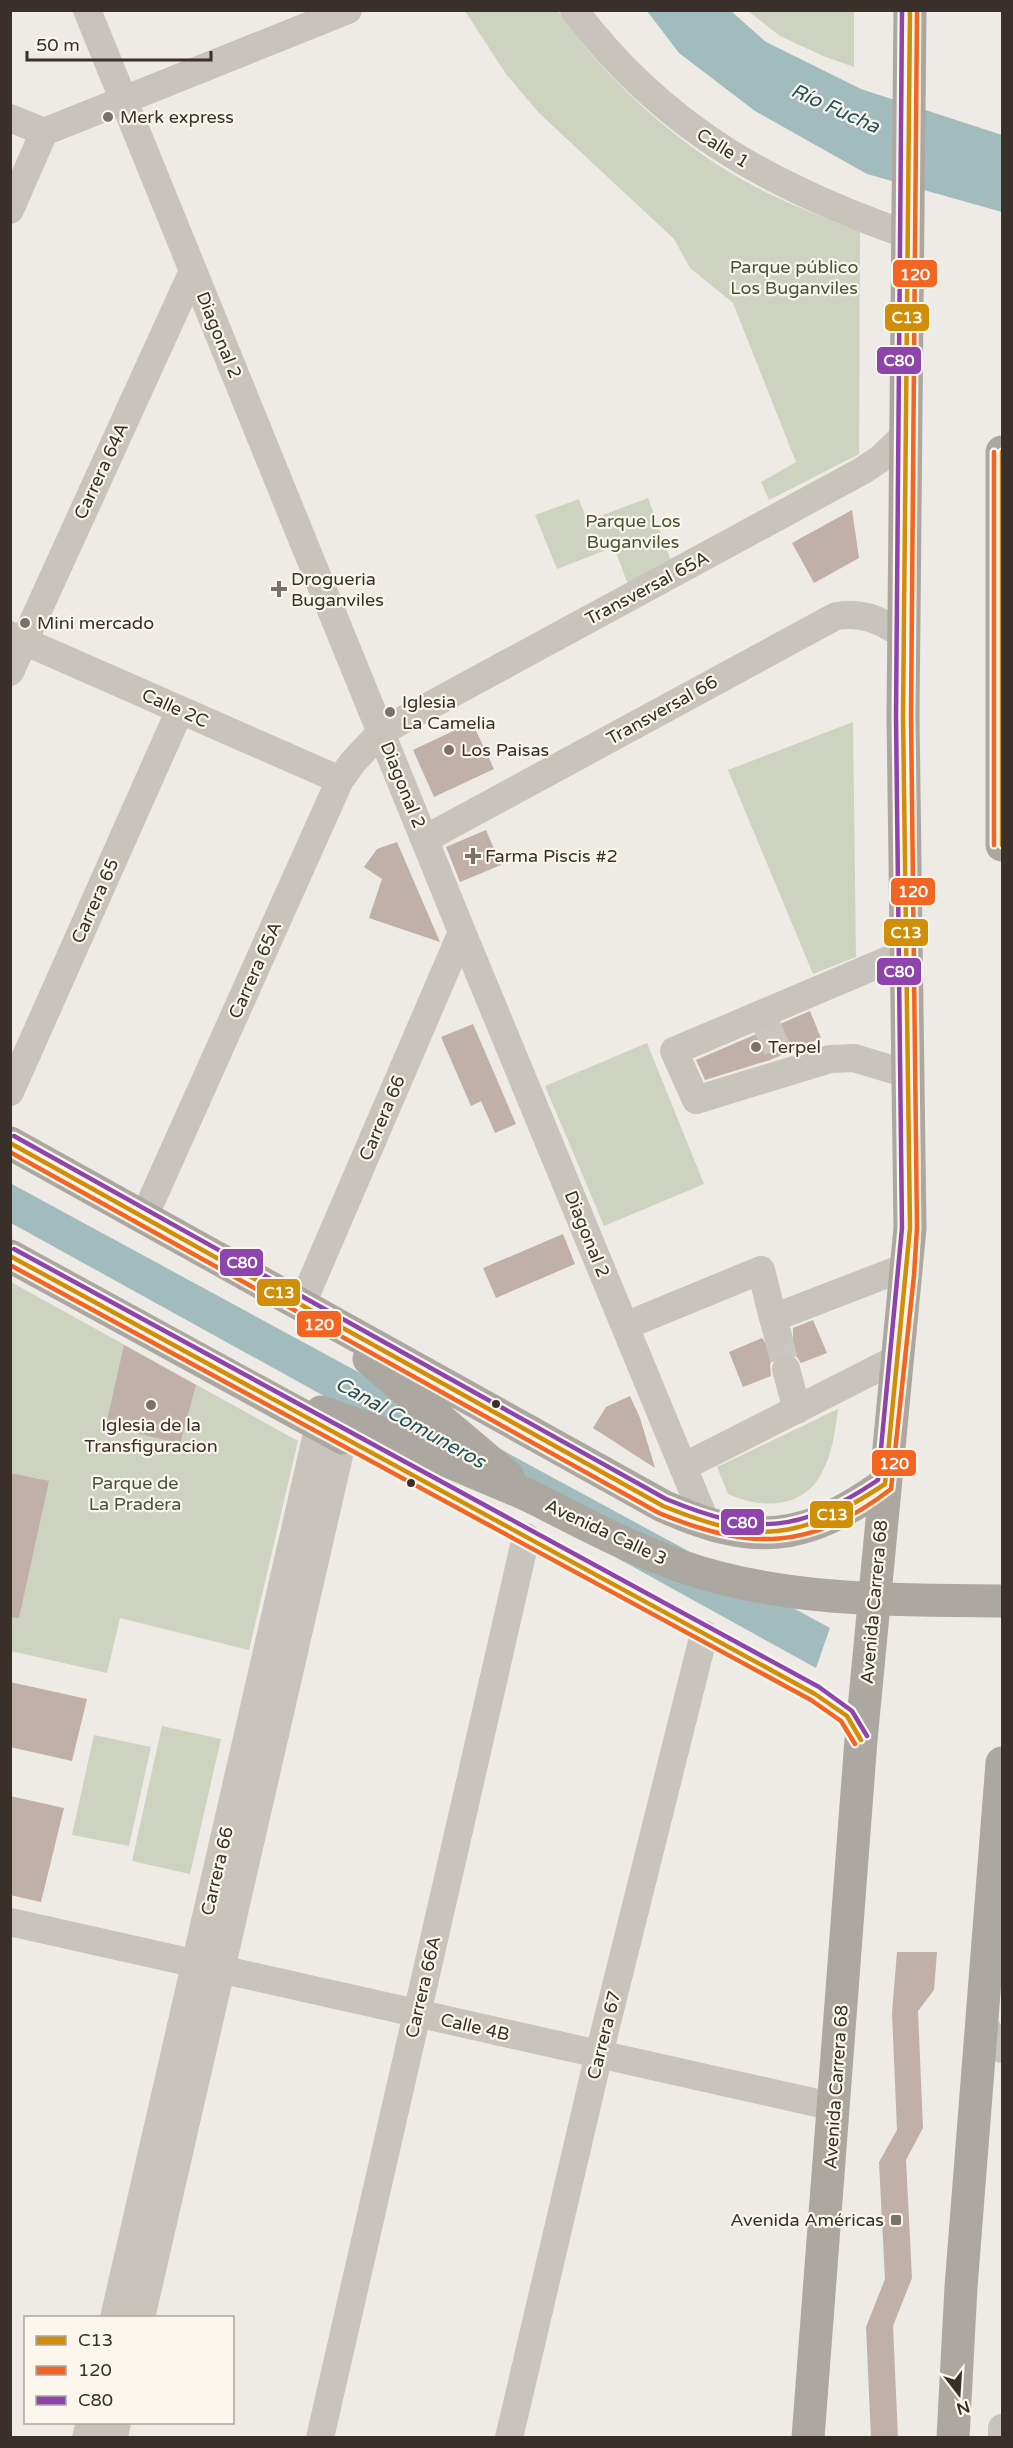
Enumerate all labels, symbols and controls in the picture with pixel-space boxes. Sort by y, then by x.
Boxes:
scale bar [27,24,212,62]
text: 50 m [36,34,80,56]
water label: Río Fucha [787,79,884,139]
place label: Merk express [120,106,234,128]
marker: Merk express [101,110,115,124]
street label: Calle 1 [693,123,753,173]
park label: Parque público Los Buganviles [730,256,858,299]
line badge: 120 [892,259,938,288]
text: 120 [900,265,930,285]
street label: Diagonal 2 [192,288,246,382]
line badge: C13 [884,303,930,332]
text: C13 [891,308,923,328]
line badge: C80 [876,346,922,375]
text: C80 [883,351,915,371]
street label: Carrera 64A [69,419,133,523]
park label: Parque Los Buganviles [585,510,681,553]
street label: Transversal 65A [581,546,713,630]
place label: Drogueria Buganviles [291,568,384,611]
marker: Drogueria Buganviles [272,582,286,596]
place label: Mini mercado [37,612,154,634]
marker: Mini mercado [18,616,32,630]
street label: Transversal 66 [603,670,721,750]
street label: Calle 2C [138,684,212,732]
place label: Iglesia La Camelia [402,691,496,734]
marker: Iglesia La Camelia [383,705,397,719]
street label: Diagonal 2 [376,738,430,832]
place label: Los Paisas [461,739,549,761]
marker: Los Paisas [442,743,456,757]
place label: Farma Piscis #2 [485,845,618,867]
marker: Farma Piscis #2 [466,849,480,863]
street label: Carrera 65 [67,855,123,947]
line badge: 120 [890,877,936,906]
text: 120 [898,882,928,902]
street label: Carrera 65A [224,918,286,1022]
line badge: C13 [883,918,929,947]
text: C13 [890,923,922,943]
line badge: C80 [876,957,922,986]
text: C80 [883,962,915,982]
place label: Terpel [768,1036,821,1058]
marker: Terpel [749,1040,763,1054]
street label: Carrera 66 [354,1072,410,1164]
street label: Diagonal 2 [560,1187,614,1281]
line badge: C80 [219,1248,264,1277]
text: C80 [226,1253,258,1273]
line badge: C13 [256,1278,301,1307]
text: C13 [263,1283,295,1303]
line badge: 120 [296,1310,342,1338]
text: 120 [304,1315,334,1335]
water label: Canal Comuneros [331,1372,490,1475]
marker: Iglesia de la Transfiguracion [144,1398,158,1412]
unlabelled marker [490,1398,502,1410]
place label: Iglesia de la Transfiguracion [84,1414,218,1457]
line badge: 120 [871,1449,917,1477]
text: 120 [879,1454,909,1474]
park label: Parque de La Pradera [89,1472,181,1515]
unlabelled marker [405,1477,417,1489]
street label: Avenida Calle 3 [542,1494,670,1570]
line badge: C13 [809,1500,854,1529]
text: C13 [816,1505,848,1525]
line badge: C80 [720,1508,765,1536]
text: C80 [726,1513,758,1533]
street label: Avenida Carrera 68 [856,1519,892,1685]
street label: Carrera 66 [196,1824,238,1918]
street label: Carrera 66A [401,1934,445,2040]
street label: Carrera 67 [582,1988,626,2082]
street label: Avenida Carrera 68 [819,2004,853,2170]
street label: Calle 4B [438,2008,512,2046]
place label: Avenida Américas [730,2209,884,2231]
marker: Avenida Américas [889,2213,903,2227]
legend [24,2316,234,2424]
text: C13 [78,2329,113,2351]
text: 120 [78,2359,112,2381]
north arrow [929,2364,989,2424]
text: C80 [78,2389,113,2411]
text: N [954,2396,972,2419]

